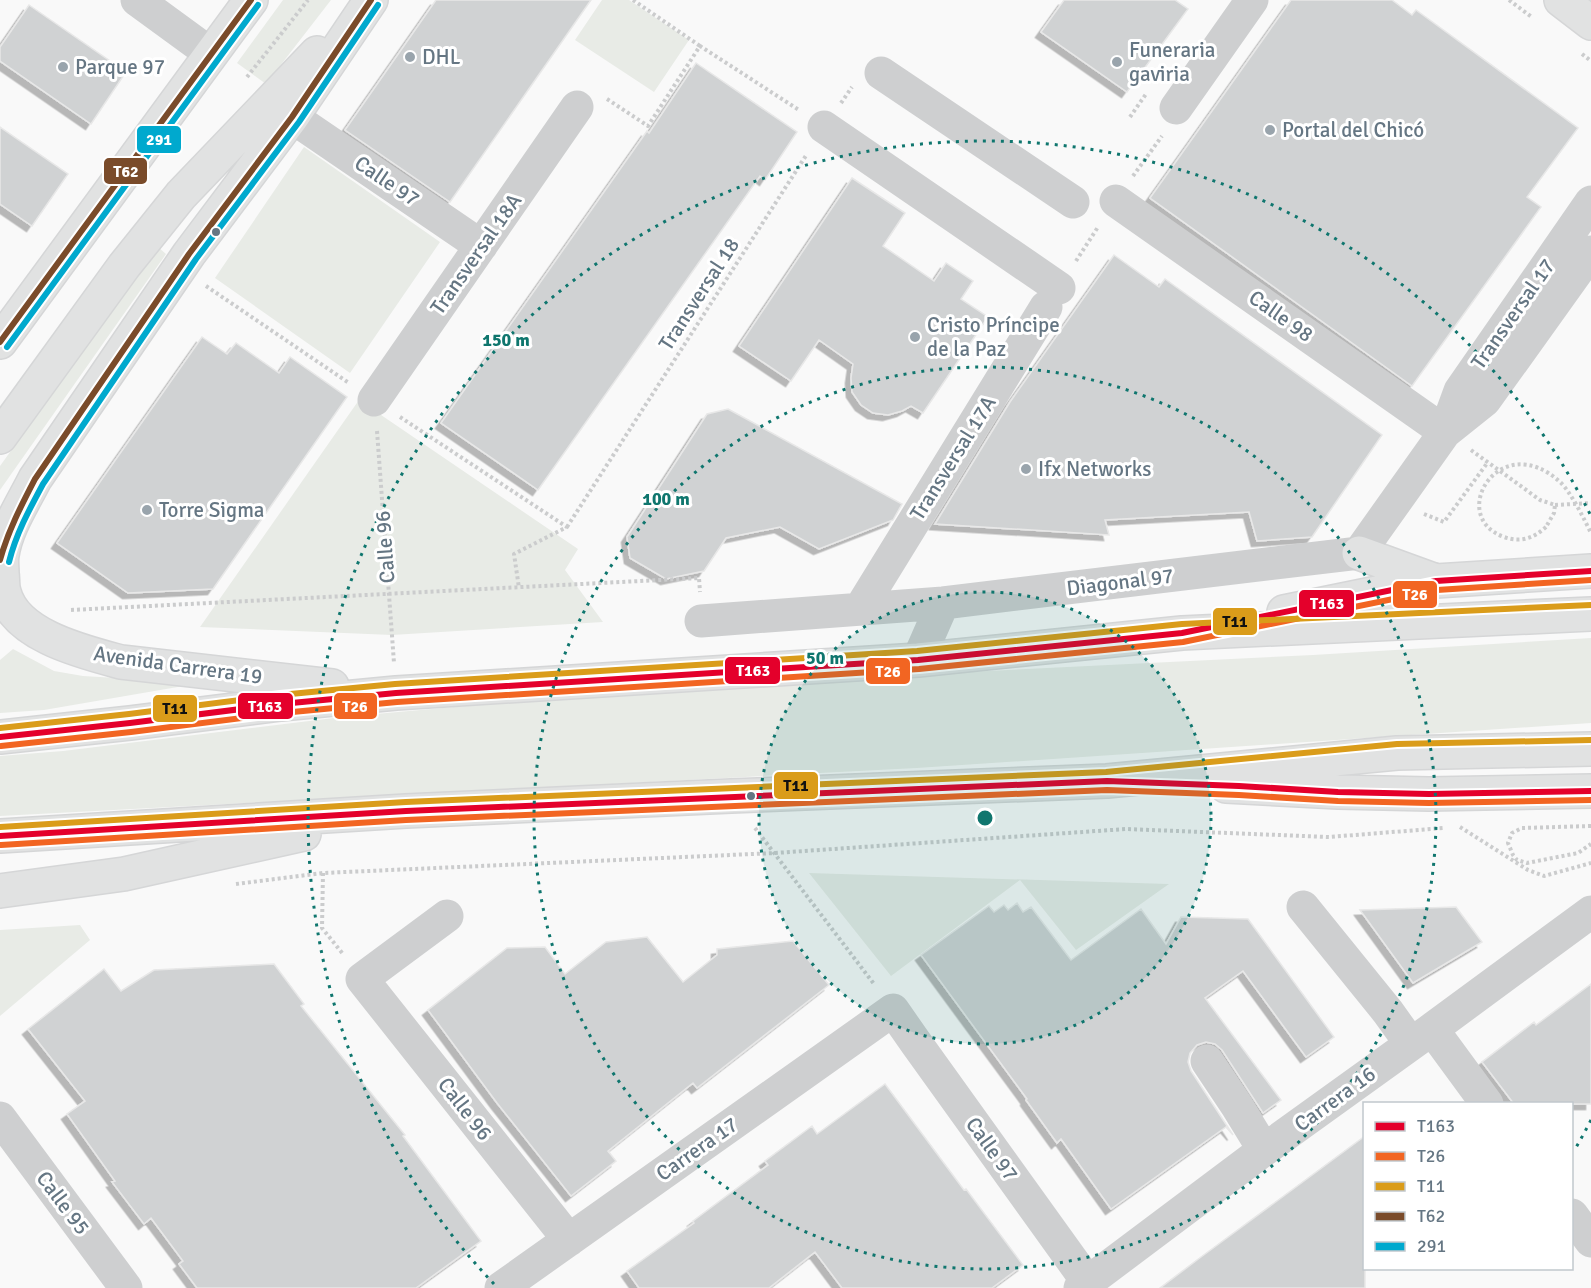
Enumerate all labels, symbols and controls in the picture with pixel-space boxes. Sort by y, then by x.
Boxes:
place label: Funeraria gaviria [1129,37,1216,87]
place label: DHL [422,44,461,70]
marker: DHL [403,50,417,64]
place label: Parque 97 [75,54,165,80]
marker: Funeraria gaviria [1110,55,1124,69]
marker: Parque 97 [56,60,70,74]
place label: Portal del Chicó [1282,117,1424,143]
marker: Portal del Chicó [1263,123,1277,137]
line badge: 291 [136,125,182,154]
text: 291 [146,130,172,150]
street label: Calle 97 [350,150,424,212]
line badge: T62 [103,157,148,185]
text: T62 [113,162,139,182]
street label: Transversal 18A [425,188,527,320]
unlabelled marker [210,226,222,238]
street label: Transversal 18 [653,233,745,355]
street label: Transversal 17 [1465,254,1561,374]
street label: Calle 98 [1244,284,1318,348]
place label: Cristo Príncipe de la Paz [927,312,1060,362]
text: 150 m [482,329,530,351]
marker: Cristo Príncipe de la Paz [908,330,922,344]
street label: Transversal 17A [904,391,1002,525]
place label: Ifx Networks [1038,456,1151,482]
marker: Ifx Networks [1019,462,1033,476]
text: 100 m [642,488,690,510]
place label: Torre Sigma [159,497,265,523]
marker: Torre Sigma [140,503,154,517]
street label: Calle 96 [369,510,401,584]
street label: Diagonal 97 [1065,563,1175,601]
line badge: T26 [1392,580,1438,609]
text: T26 [1402,585,1428,605]
line badge: T163 [1298,589,1355,618]
text: T163 [1310,594,1344,614]
line badge: T11 [1212,607,1258,636]
text: T11 [1222,612,1248,632]
street label: Avenida Carrera 19 [92,640,264,690]
text: 50 m [806,647,844,669]
line badge: T163 [724,656,781,685]
line badge: T26 [865,657,911,685]
text: T163 [736,661,770,681]
text: T26 [875,662,901,682]
line badge: T163 [237,692,294,720]
line badge: T26 [333,692,378,720]
line badge: T11 [152,694,198,723]
text: T163 [248,697,282,717]
text: T26 [342,697,368,717]
text: T11 [162,699,188,719]
line badge: T11 [773,771,819,800]
text: T11 [783,776,809,796]
unlabelled marker [745,790,757,802]
centre of rings [975,808,995,828]
street label: Carrera 16 [1289,1061,1381,1137]
street label: Calle 96 [432,1072,498,1146]
legend [1363,1102,1573,1270]
street label: Carrera 17 [651,1111,743,1187]
street label: Calle 97 [960,1112,1024,1186]
text: T163 [1417,1115,1455,1137]
text: T26 [1417,1145,1445,1167]
street label: Calle 95 [31,1166,95,1240]
text: T11 [1417,1175,1445,1197]
text: T62 [1417,1205,1445,1227]
text: 291 [1417,1235,1446,1257]

